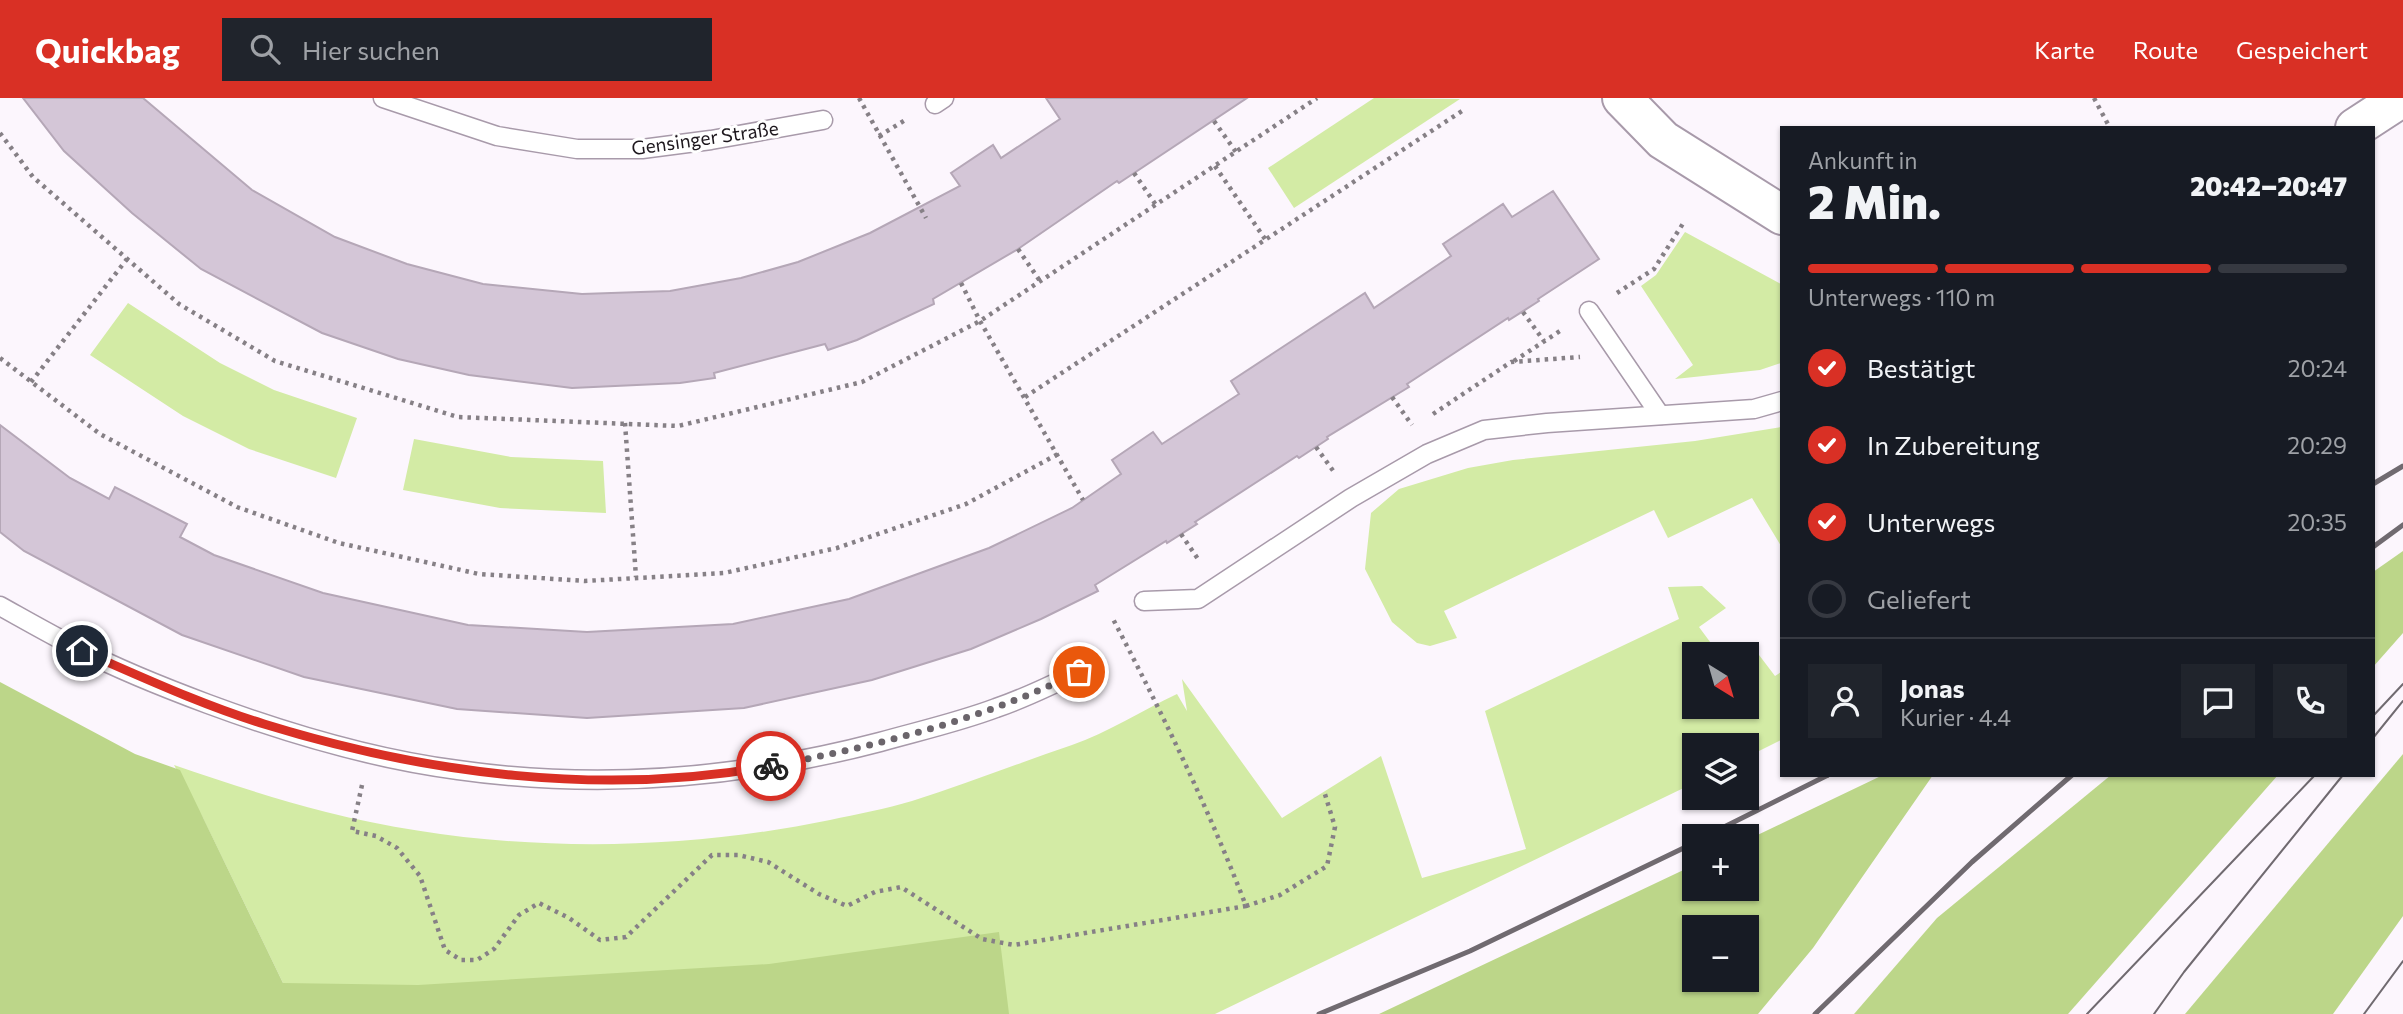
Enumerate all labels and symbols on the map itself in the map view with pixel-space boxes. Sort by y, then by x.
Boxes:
street label: Gensinger Straße [630,116,780,159]
pin [52,621,112,681]
pin [1049,642,1109,702]
north arrow [1682,642,1759,719]
courier [736,731,806,801]

